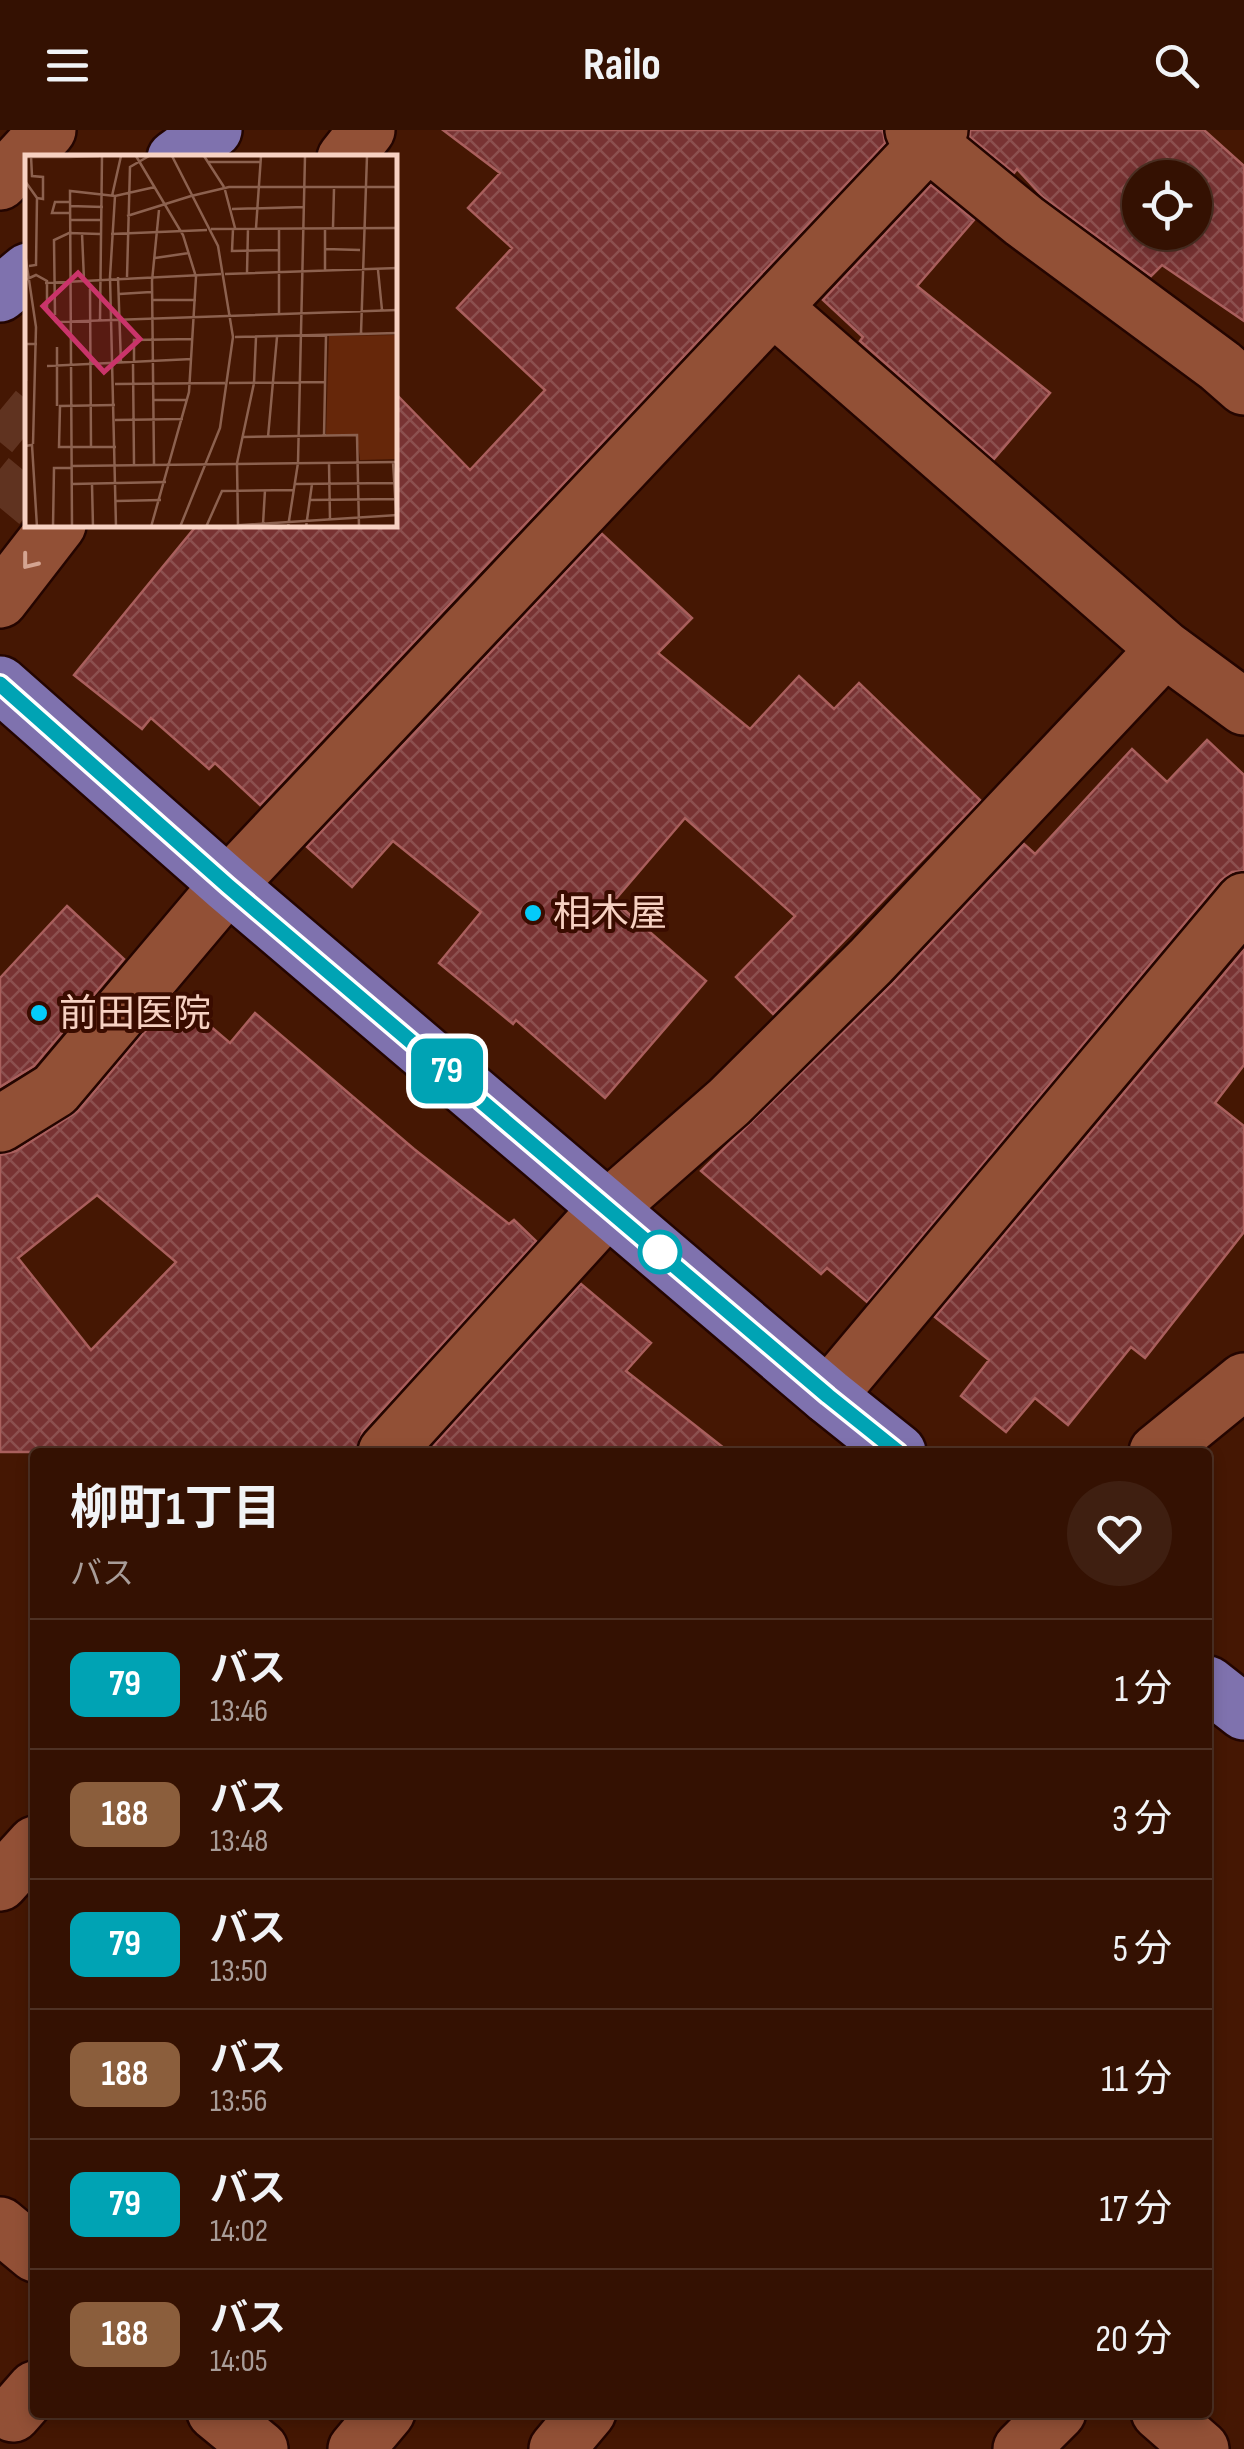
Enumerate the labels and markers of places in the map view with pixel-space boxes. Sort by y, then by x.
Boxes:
place label: 相木屋 [553,892,667,937]
marker: 相木屋 [522,902,544,924]
place label: 前田医院 [59,992,211,1037]
marker: 前田医院 [28,1002,50,1024]
unlabelled marker [639,1231,681,1273]

